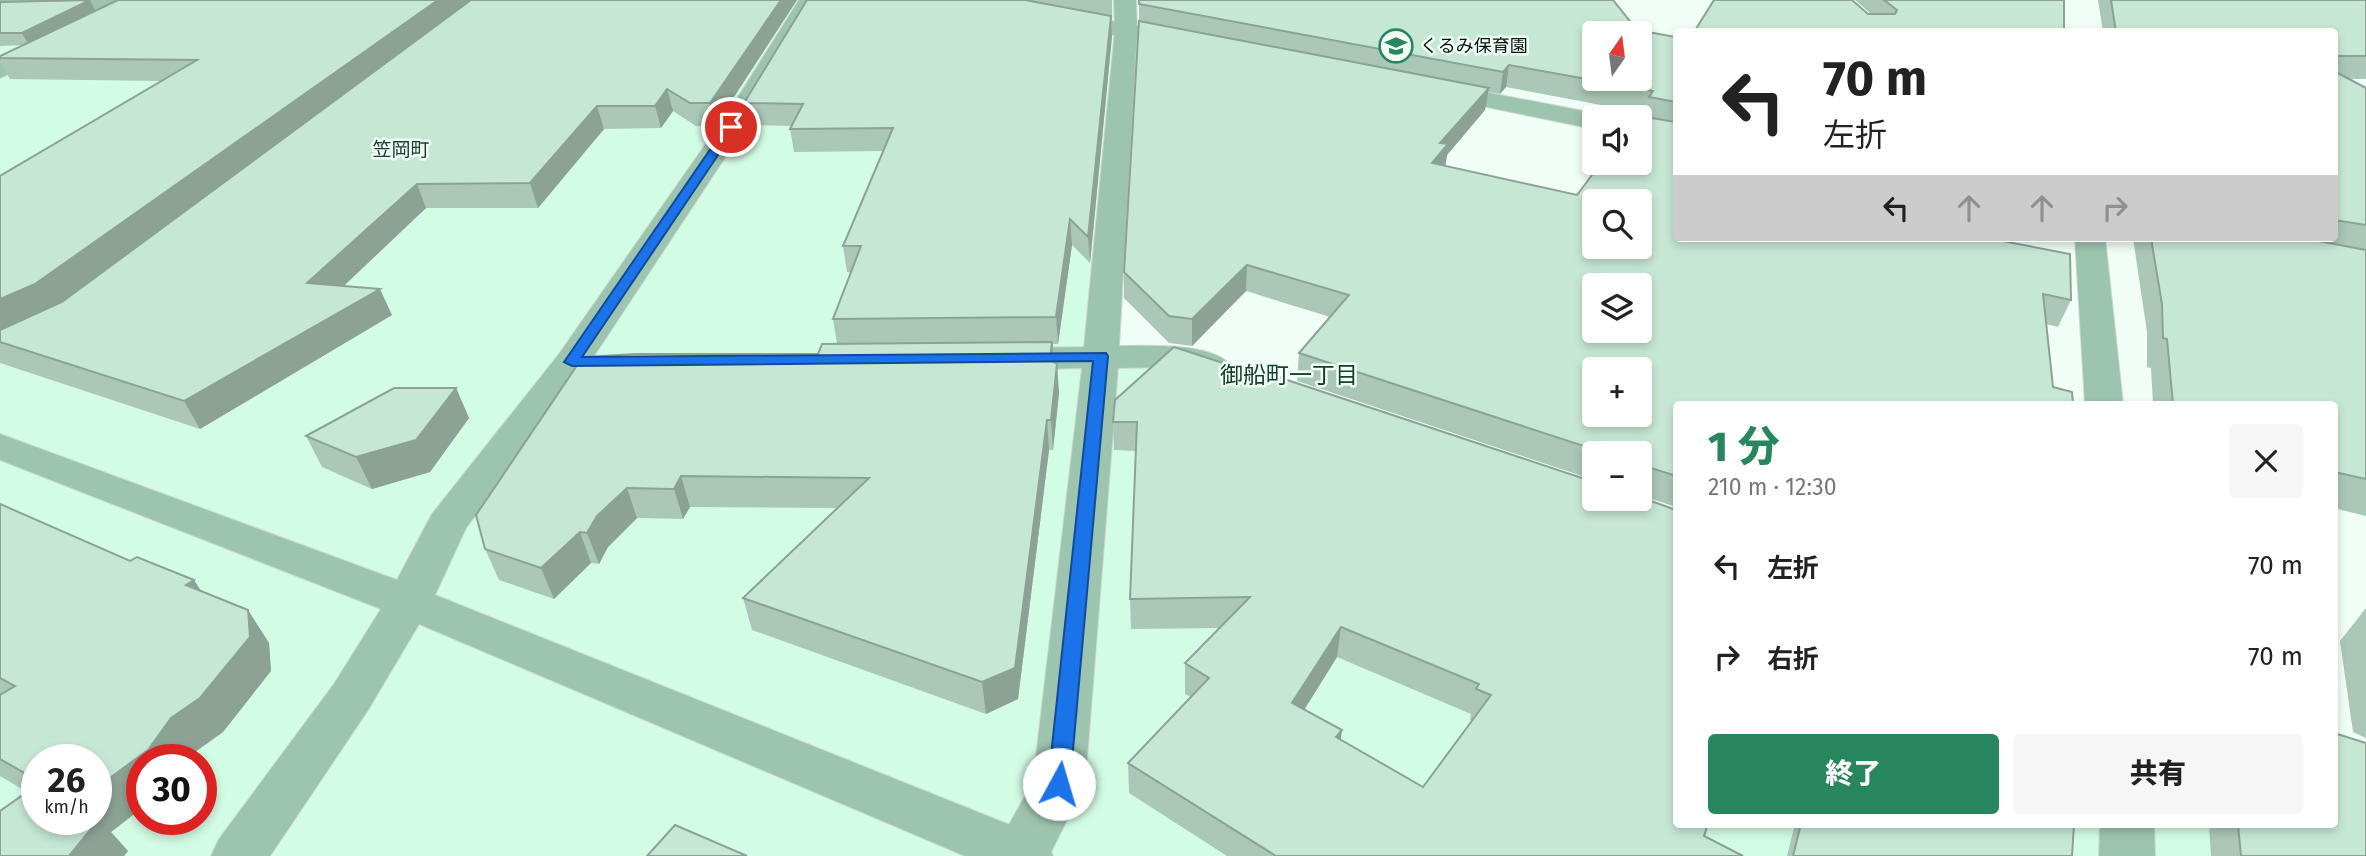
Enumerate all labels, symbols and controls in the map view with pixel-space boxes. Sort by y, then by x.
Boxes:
north arrow [1582,21,1652,91]
map controls [1582,21,1652,511]
school or university icon: くるみ保育園 [1377,27,1415,65]
place label: くるみ保育園 [1420,35,1528,57]
text: 70 m [1823,49,1927,108]
icon: left [1708,56,1799,147]
pin [701,97,761,157]
button: sound [1582,105,1652,175]
icon: arrive [712,108,750,146]
text: 左折 [1823,116,1887,154]
district label: 笠岡町 [372,138,430,161]
button: search [1582,189,1652,259]
icon: left [1877,189,1915,227]
icon: ahead [1950,189,1988,227]
icon: ahead [2023,189,2061,227]
icon: right [2096,189,2134,227]
button: layers [1582,273,1652,343]
button: + [1582,357,1652,427]
district label: 御船町一丁目 [1220,361,1358,389]
text: 1 分 [1708,422,1779,472]
button: close [2229,424,2303,498]
button: − [1582,441,1652,511]
text: 210 m · 12:30 [1708,473,1837,501]
icon: left [1708,547,1746,585]
text: 70 m [2248,550,2303,581]
text: 左折 [1767,553,1819,584]
icon: right [1708,638,1746,676]
text: 70 m [2248,641,2303,672]
text: 右折 [1767,644,1819,675]
button: 終了 [1708,734,1999,814]
button: 共有 [2013,734,2303,814]
speed limit sign: 30 [126,744,217,835]
position arrow [1022,747,1096,821]
text: 26 [48,759,85,801]
text: km/h [44,796,89,818]

